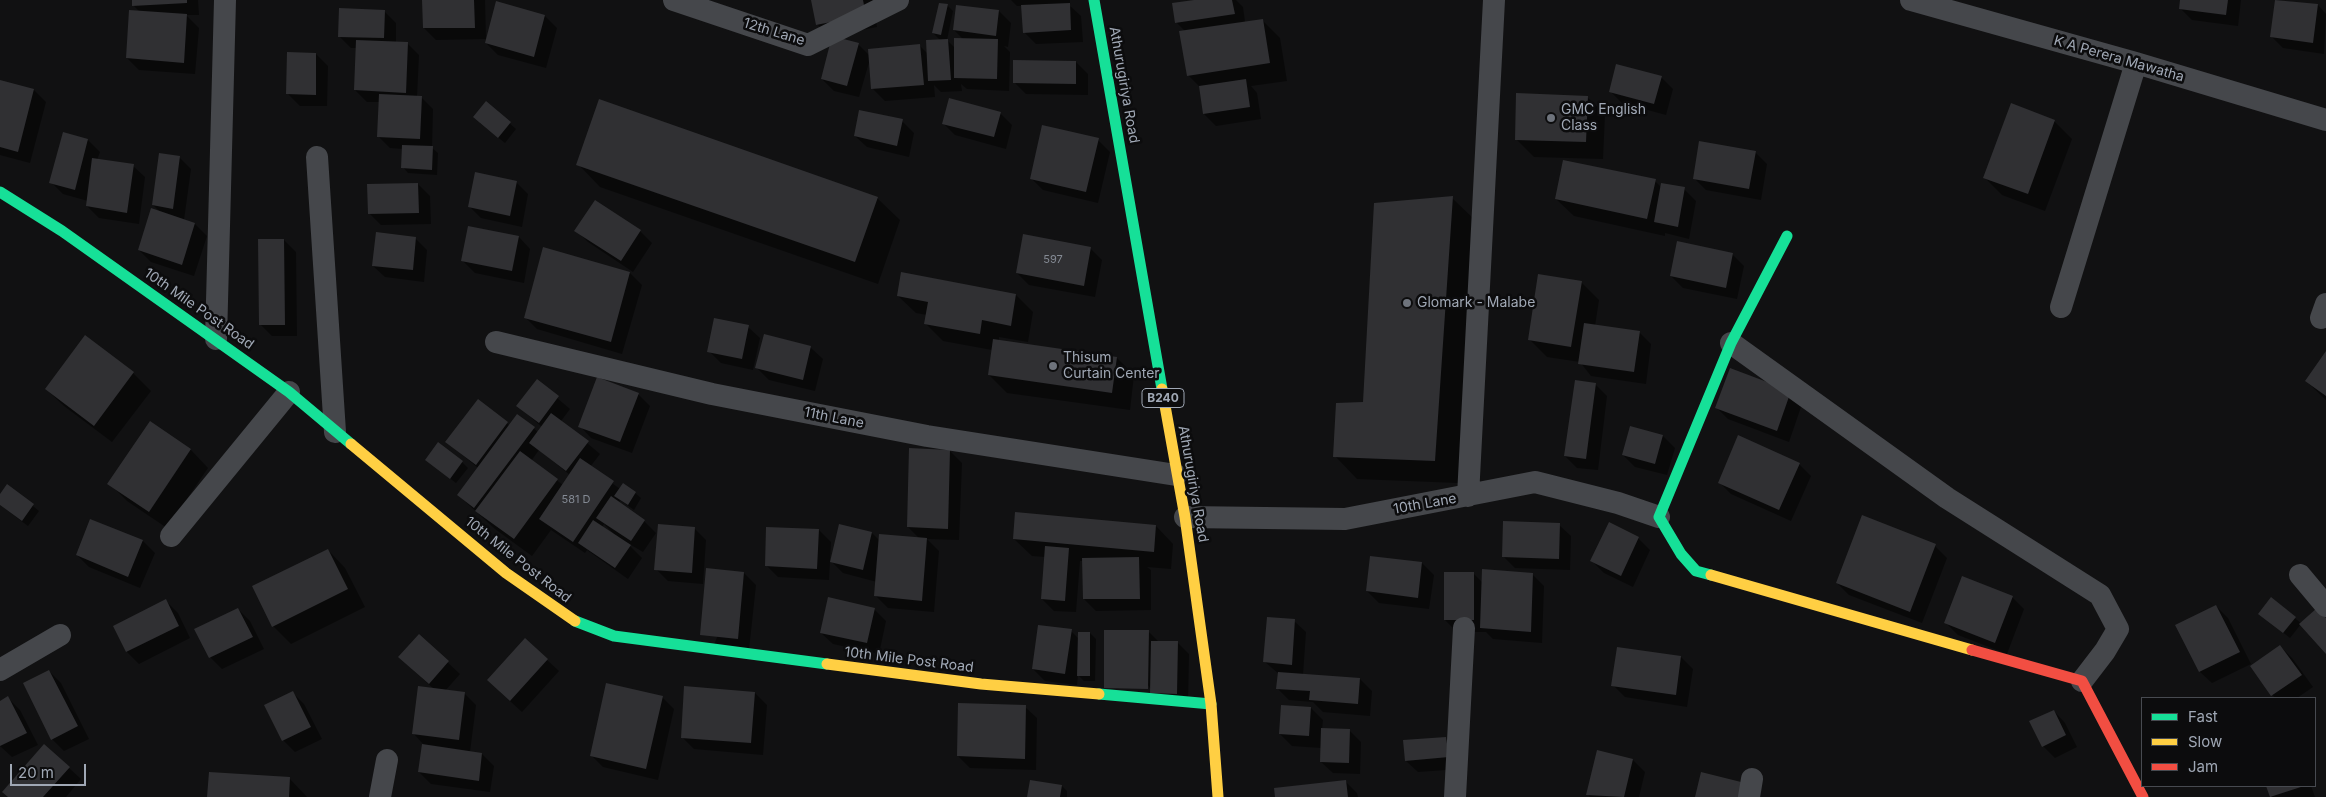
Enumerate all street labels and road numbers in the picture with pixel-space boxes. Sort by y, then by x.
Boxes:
street label: 12th Lane [741,15,807,49]
street label: Athurugiriya Road [1105,25,1143,145]
street label: K A Perera Mawatha [2052,32,2186,86]
street label: 10th Mile Post Road [141,265,257,353]
road number: B240 [1142,388,1184,408]
street label: 11th Lane [803,404,865,432]
street label: Athurugiriya Road [1174,424,1212,544]
street label: 10th Lane [1392,490,1458,518]
street label: 10th Mile Post Road [462,513,574,607]
street label: 10th Mile Post Road [843,644,975,676]

